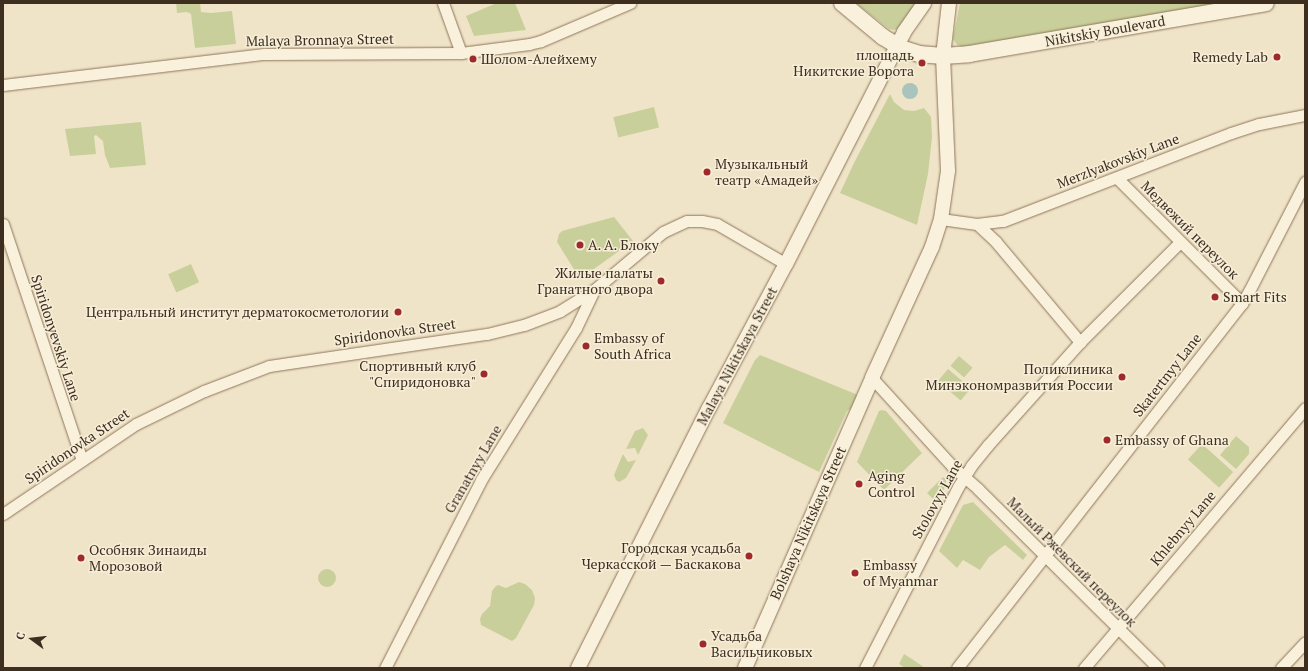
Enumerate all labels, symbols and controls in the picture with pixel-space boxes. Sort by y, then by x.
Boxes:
street label: Nikitskiy Boulevard [1044,12,1166,50]
street label: Malaya Bronnaya Street [246,30,394,50]
place label: площадь Никитские Ворота [793,47,914,80]
place label: Remedy Lab [1193,49,1268,65]
place label: Шолом-Алейхему [481,51,597,67]
marker: Remedy Lab [1271,51,1283,63]
marker: Шолом-Алейхему [468,54,478,64]
marker: площадь Никитские Ворота [917,58,927,68]
street label: Merzlyakovskiy Lane [1055,130,1181,192]
place label: Музыкальный театр «Амадей» [715,156,818,188]
marker: Музыкальный театр «Амадей» [702,167,712,177]
street label: Медвежий переулок [1137,177,1243,283]
place label: А. А. Блоку [588,237,660,253]
marker: А. А. Блоку [575,240,585,250]
place label: Жилые палаты Гранатного двора [537,265,653,298]
street label: Spiridonyevskiy Lane [28,273,84,403]
marker: Жилые палаты Гранатного двора [656,276,666,286]
street label: Malaya Nikitskaya Street [693,284,781,428]
place label: Smart Fits [1223,289,1287,305]
marker: Smart Fits [1210,292,1220,302]
place label: Центральный институт дерматокосметологии [85,304,389,320]
marker: Центральный институт дерматокосметологии [392,306,404,318]
street label: Spiridonovka Street [333,315,457,349]
place label: Embassy of South Africa [594,330,672,362]
street label: Skatertnyy Lane [1129,330,1205,420]
marker: Embassy of South Africa [581,341,591,351]
place label: Спортивный клуб "Спиридоновка" [359,358,476,390]
place label: Поликлиника Минэкономразвития России [926,361,1113,394]
marker: Спортивный клуб "Спиридоновка" [479,369,489,379]
marker: Поликлиника Минэкономразвития России [1116,371,1128,383]
street label: Spiridonovka Street [21,405,133,487]
street label: Granatnyy Lane [441,422,505,516]
place label: Embassy of Ghana [1115,432,1229,448]
marker: Embassy of Ghana [1102,435,1112,445]
street label: Bolshaya Nikitskaya Street [767,444,849,602]
street label: Stolovyy Lane [908,457,966,541]
place label: Aging Control [868,468,915,500]
marker: Aging Control [853,478,865,490]
street label: Khlebnyy Lane [1147,487,1219,569]
street label: Малый Ржевский переулок [1004,494,1140,630]
place label: Городская усадьба Черкасской — Баскакова [581,540,741,572]
place label: Особняк Зинаиды Морозовой [89,542,207,574]
marker: Городская усадьба Черкасской — Баскакова [744,551,754,561]
marker: Особняк Зинаиды Морозовой [76,553,86,563]
place label: Embassy of Myanmar [863,557,938,590]
marker: Embassy of Myanmar [850,568,860,578]
north arrow [12,619,52,659]
place label: Усадьба Васильчиковых [711,628,813,660]
text: С [13,631,28,641]
marker: Усадьба Васильчиковых [698,639,708,649]

